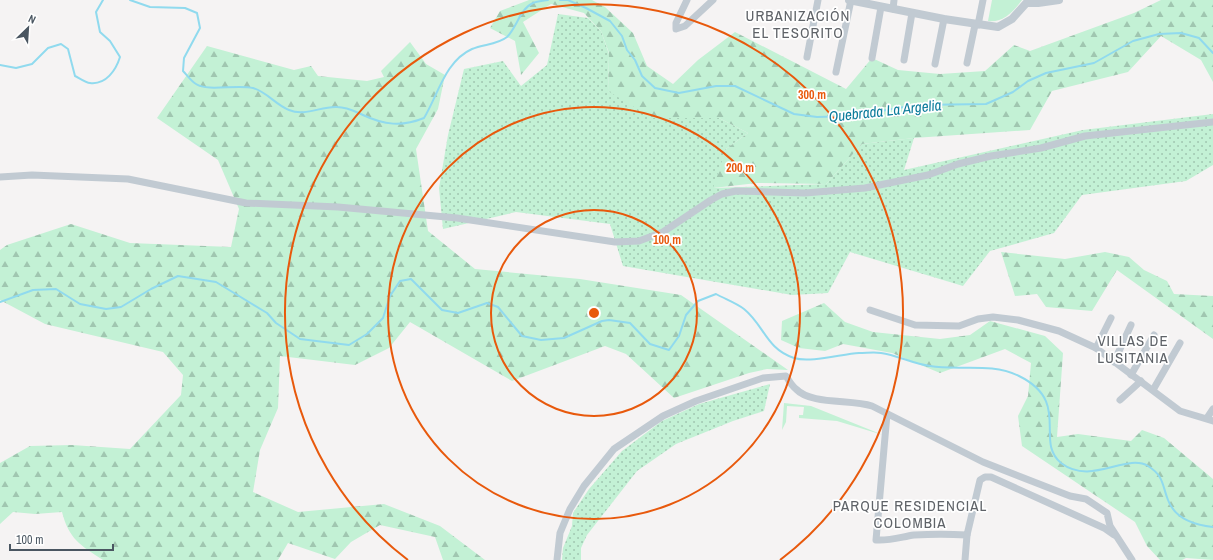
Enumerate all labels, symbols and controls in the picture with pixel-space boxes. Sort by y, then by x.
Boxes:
district label: URBANIZACIÓN EL TESORITO [746,5,850,43]
north arrow [8,8,48,48]
text: N [26,11,38,27]
text: 300 m [798,87,826,103]
water label: Quebrada La Argelia [827,94,943,127]
text: 200 m [726,160,754,176]
text: 100 m [653,232,681,248]
centre of rings [587,306,601,320]
district label: VILLAS DE LUSITANIA [1097,330,1169,368]
district label: PARQUE RESIDENCIAL COLOMBIA [833,495,987,533]
scale bar [10,526,113,552]
text: 100 m [16,532,43,548]

